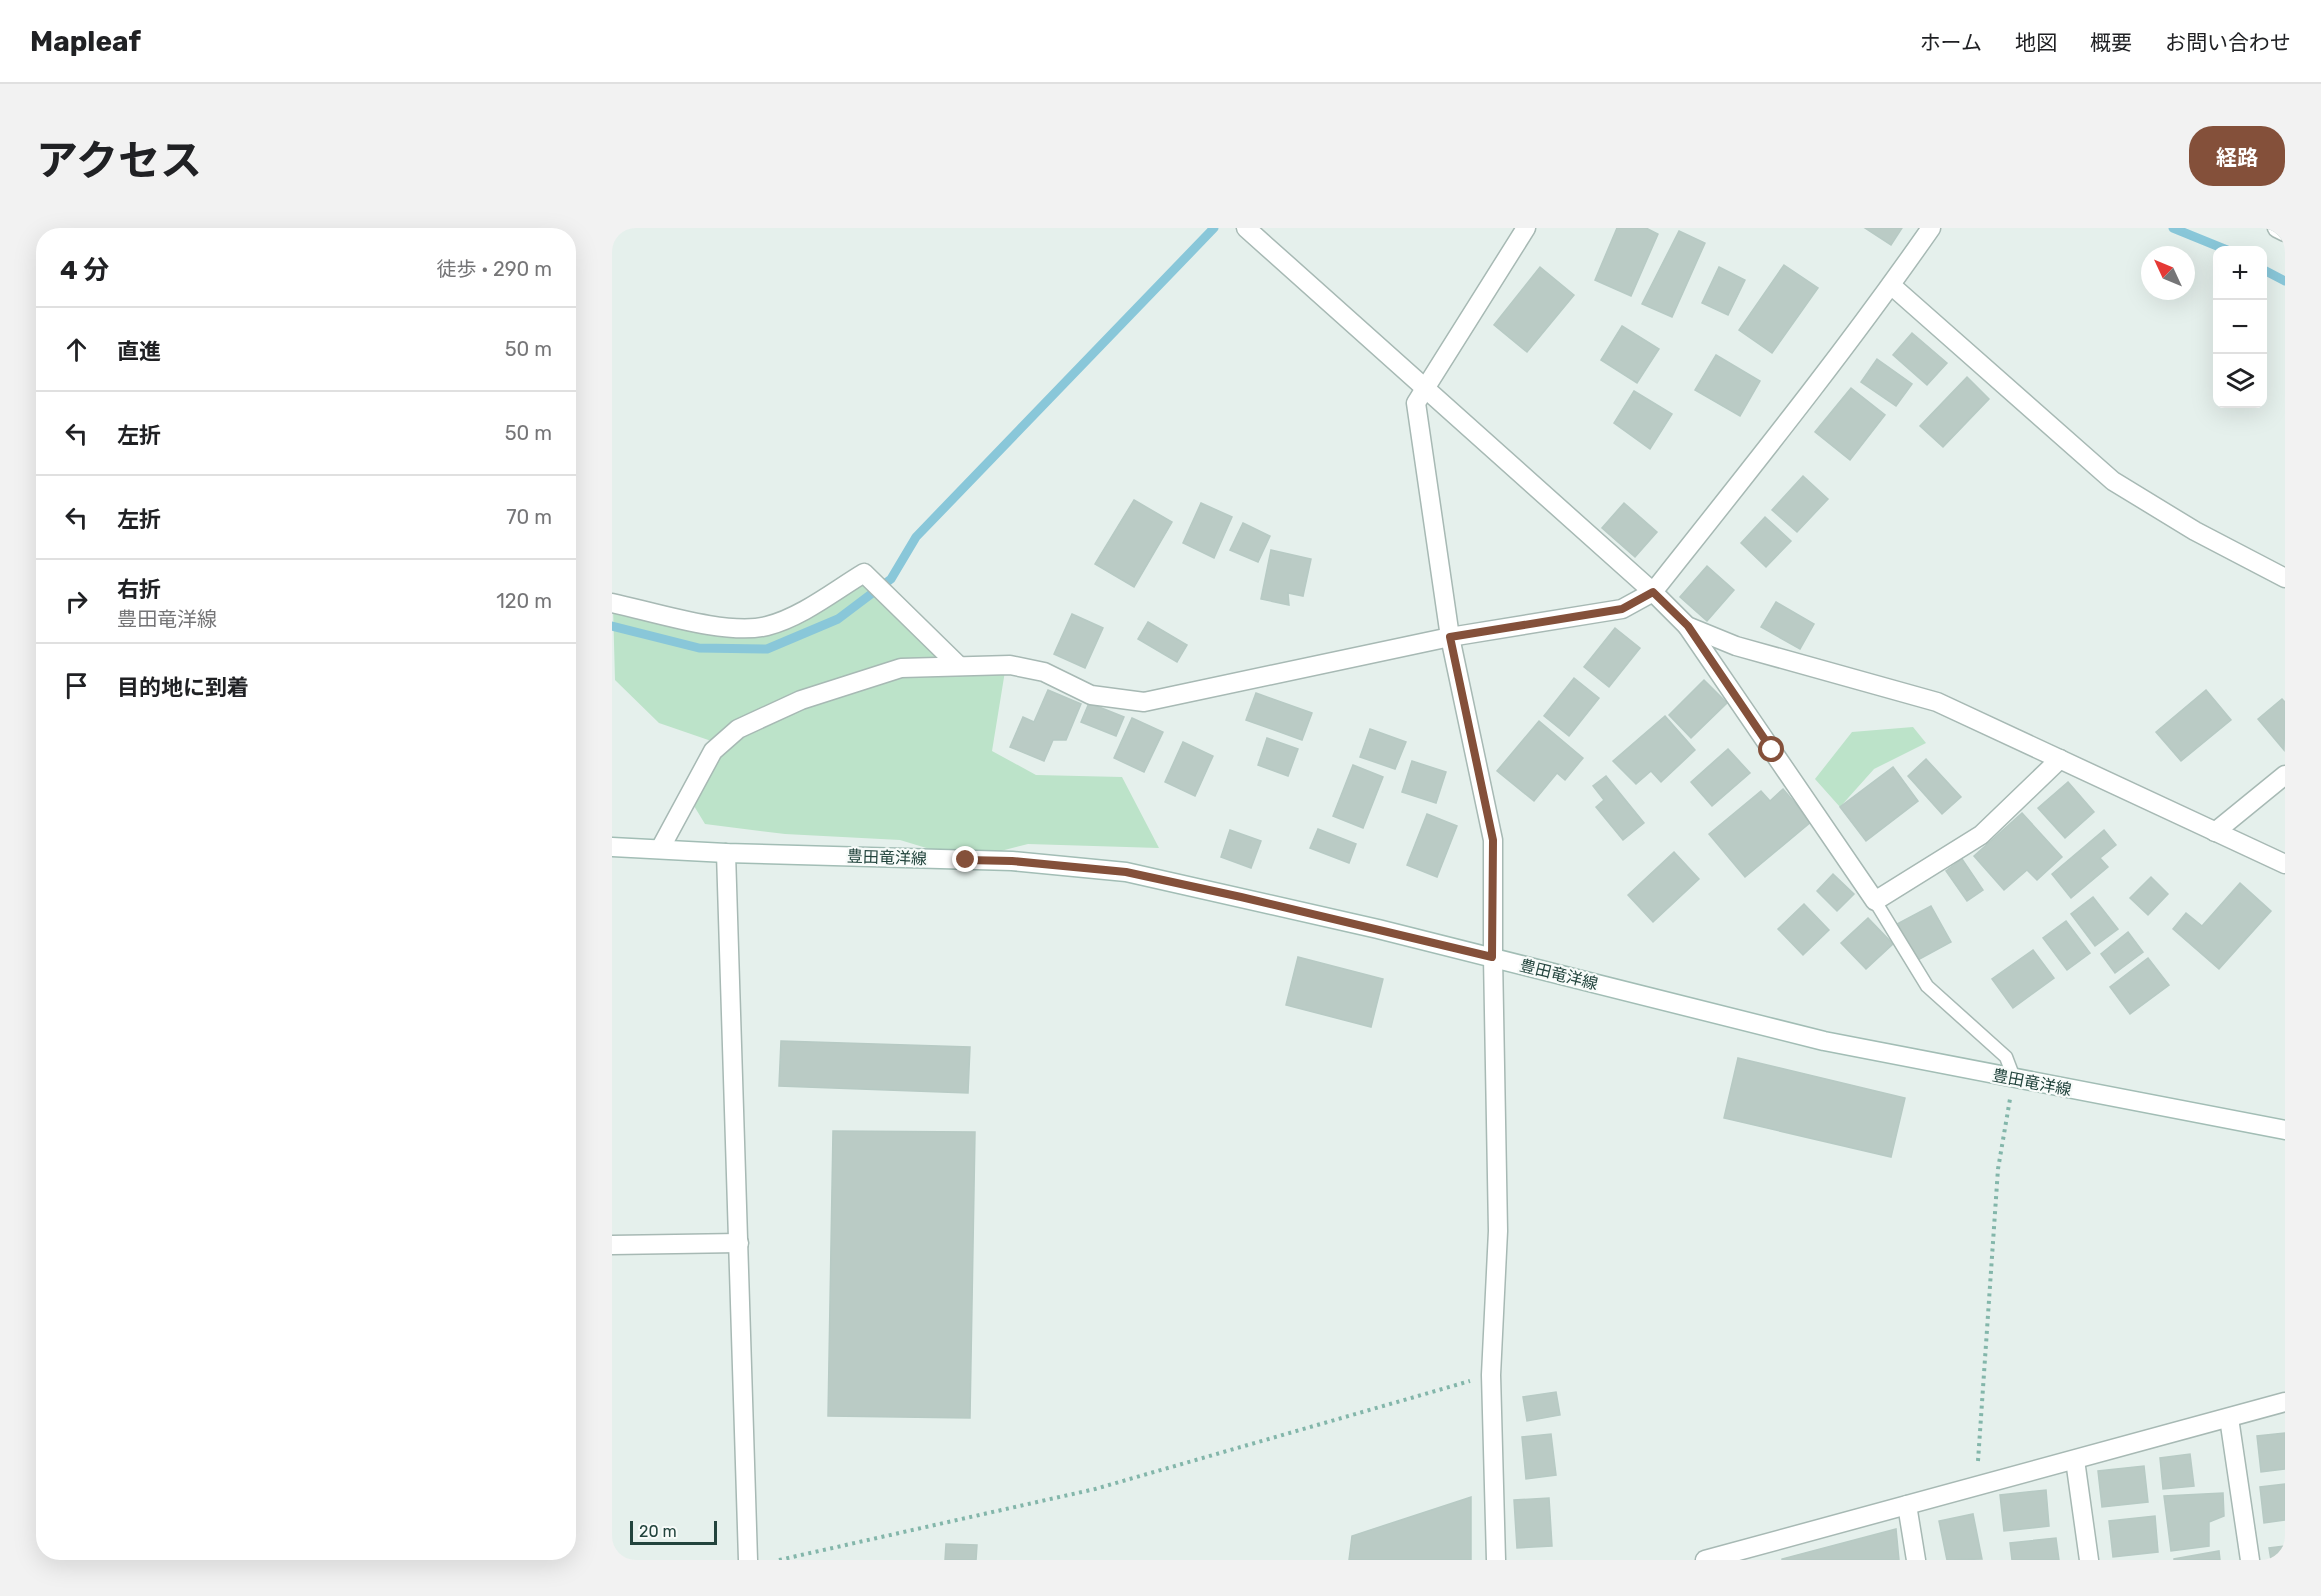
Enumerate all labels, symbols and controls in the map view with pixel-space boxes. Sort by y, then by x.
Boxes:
text: Mapleaf [30,25,141,58]
text: ホーム [1920,30,1982,55]
text: 地図 [2015,30,2057,55]
text: 概要 [2090,30,2132,55]
text: お問い合わせ [2165,30,2291,55]
button: 経路 [2189,126,2285,186]
text: アクセス [36,136,202,186]
north arrow [2141,246,2195,300]
map controls [2213,246,2267,408]
button: + [2213,246,2267,300]
text: 4 分 [60,255,109,286]
text: 徒歩 · 290 m [437,257,552,281]
button: − [2213,300,2267,354]
icon: ahead [60,333,93,366]
text: 50 m [505,337,552,361]
text: 直進 [117,338,161,365]
button: layers [2213,354,2267,408]
icon: left [60,417,93,450]
text: 50 m [505,421,552,445]
text: 左折 [117,422,161,449]
icon: left [60,501,93,534]
text: 70 m [506,505,552,529]
text: 左折 [117,506,161,533]
text: 右折 [117,576,161,603]
icon: right [60,585,93,618]
text: 120 m [496,589,552,613]
text: 豊田竜洋線 [117,607,217,631]
icon: arrive [60,669,93,702]
text: 目的地に到着 [117,674,249,701]
route start [1758,736,1784,762]
route end [952,846,978,872]
street label: 豊田竜洋線 [847,847,927,868]
street label: 豊田竜洋線 [1518,956,1600,993]
street label: 豊田竜洋線 [1991,1066,2073,1099]
scale bar [630,1518,717,1546]
text: 20 m [639,1522,677,1541]

